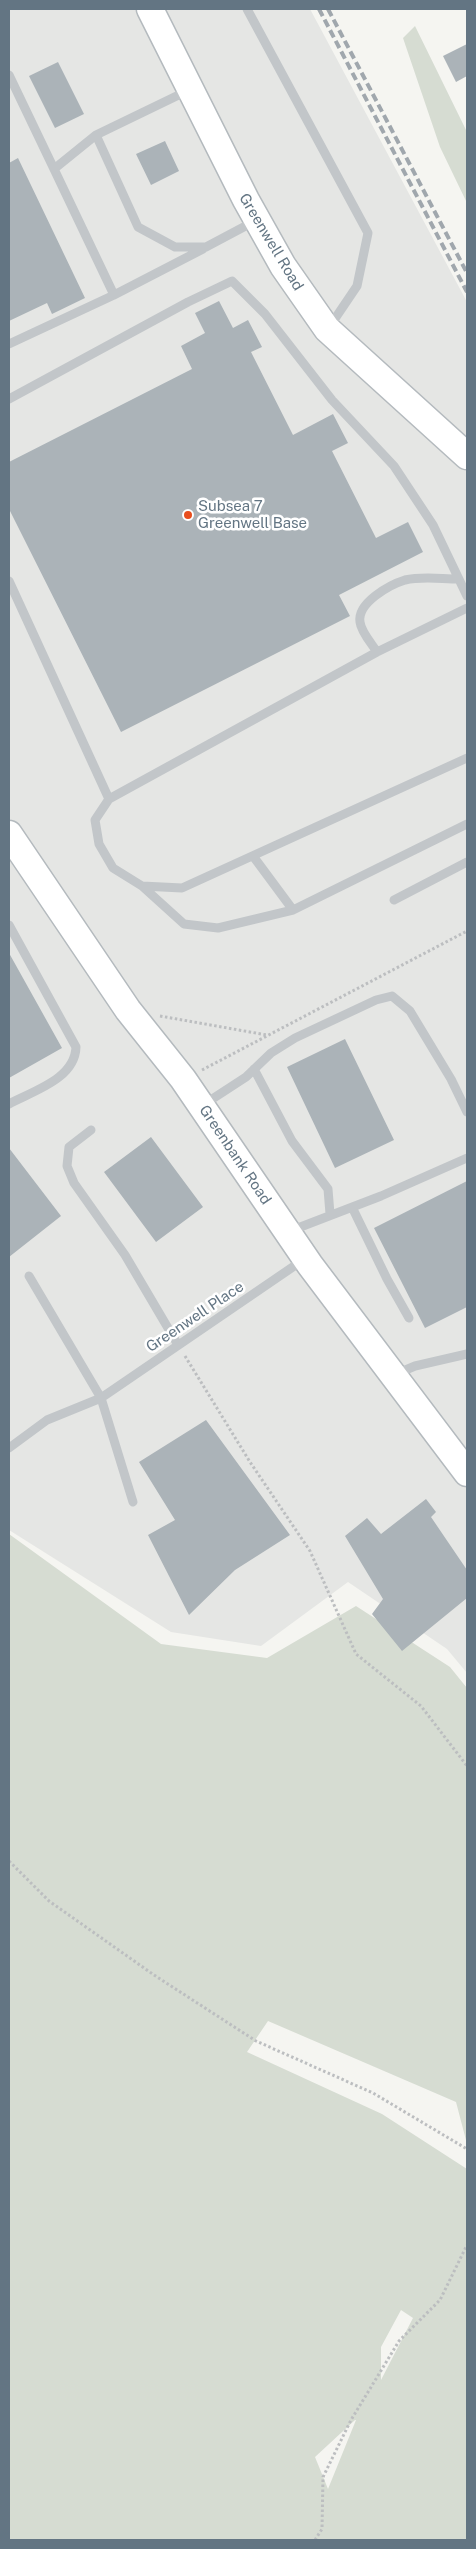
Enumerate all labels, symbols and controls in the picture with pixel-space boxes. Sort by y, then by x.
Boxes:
street label: Greenwell Road [235,190,307,294]
place label: Subsea 7 Greenwell Base [198,497,307,532]
marker: Subsea 7 Greenwell Base [182,509,194,521]
street label: Greenbank Road [195,1102,275,1208]
street label: Greenwell Place [143,1278,247,1356]

